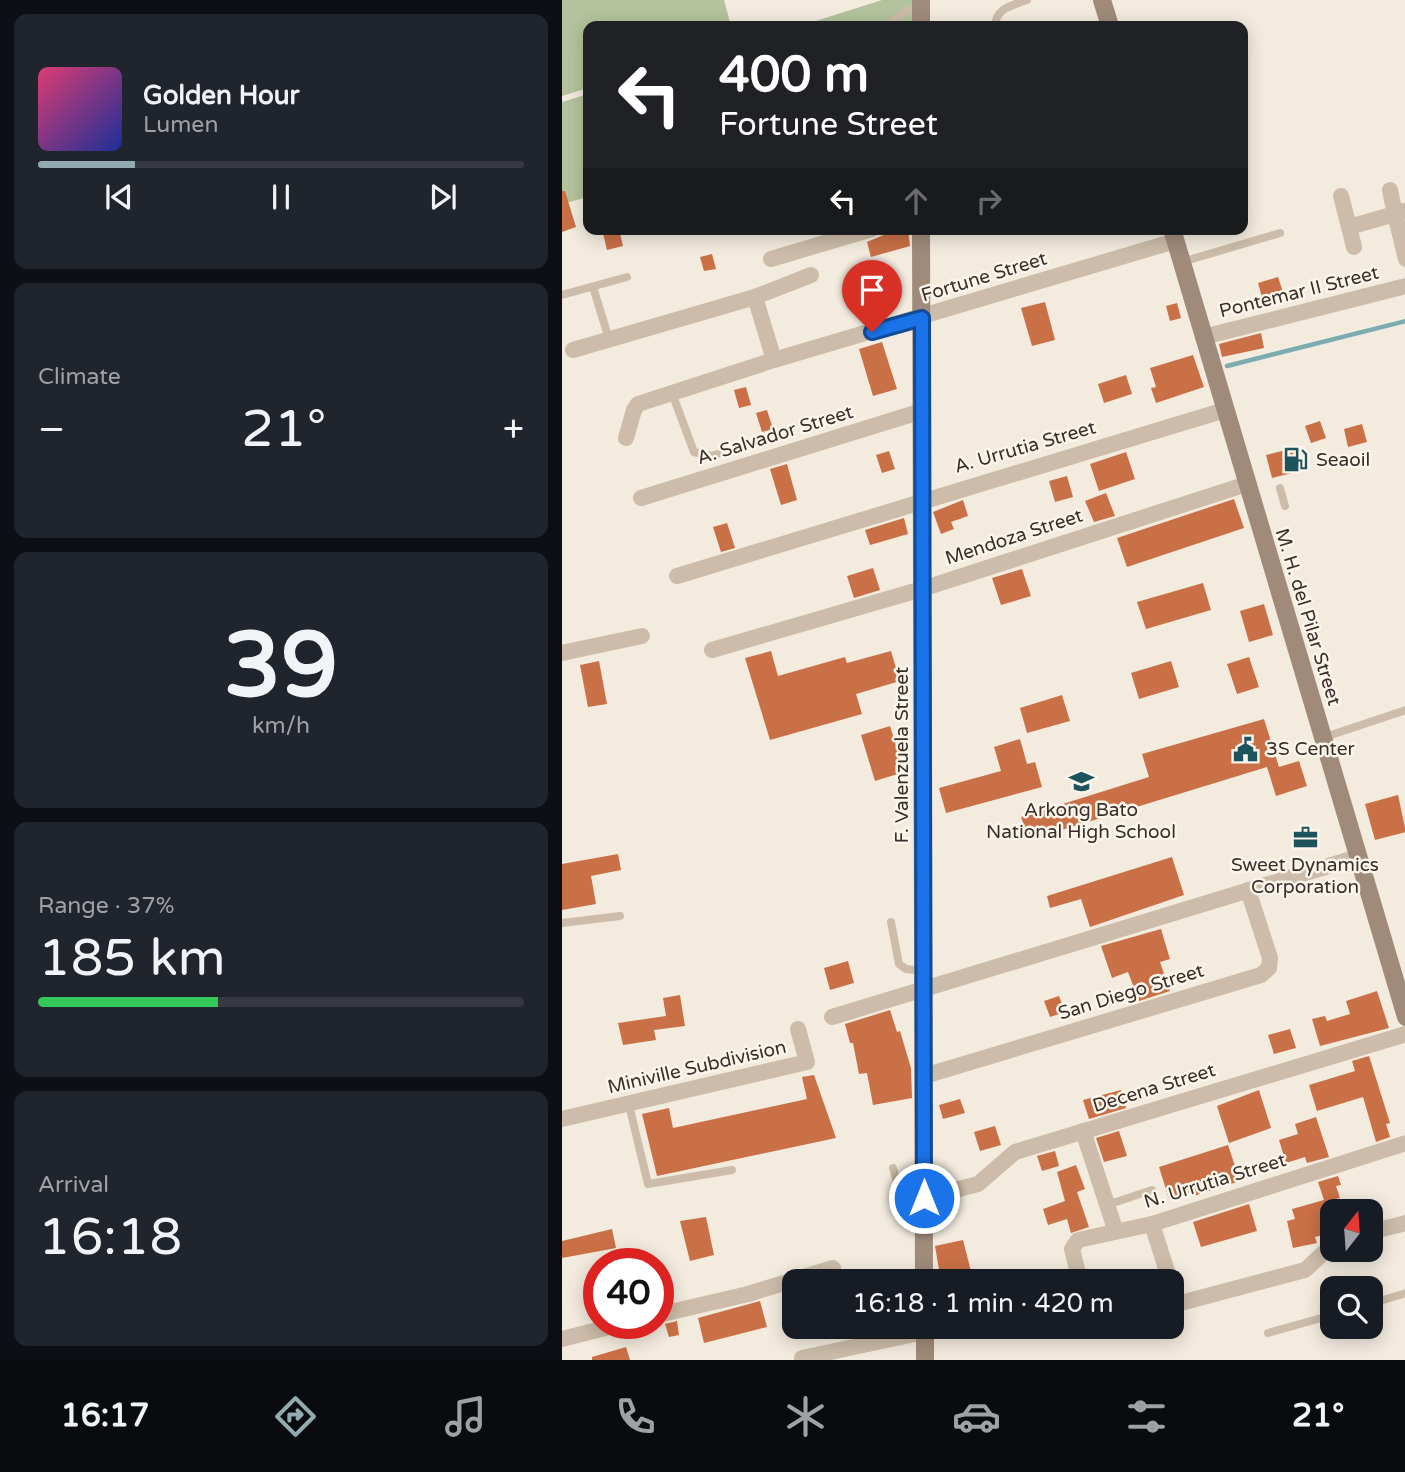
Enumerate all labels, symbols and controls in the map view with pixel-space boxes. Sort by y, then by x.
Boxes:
text: 400 m [719,46,869,105]
icon: left [604,49,695,140]
text: Golden Hour [143,80,300,111]
text: Fortune Street [719,106,938,144]
text: Lumen [143,111,218,139]
icon: previous [100,178,138,216]
icon: pause [262,178,300,216]
icon: next [424,178,462,216]
icon: left [824,182,862,220]
icon: ahead [897,182,935,220]
icon: right [970,182,1008,220]
street label: Fortune Street [919,247,1049,307]
pin [842,260,902,332]
street label: Pontemar II Street [1217,262,1381,322]
icon: arrive [853,271,891,309]
text: Climate [38,363,121,391]
text: 21° [241,398,326,461]
street label: A. Salvador Street [694,401,856,469]
text: − [38,407,65,453]
text: + [503,407,524,453]
street label: A. Urrutia Street [952,416,1098,478]
fuel station icon: Seaoil [1282,446,1310,474]
place label: Seaoil [1316,449,1370,471]
street label: Mendoza Street [942,504,1086,570]
street label: M. H. del Pilar Street [1271,526,1345,708]
text: 39 [224,611,338,721]
street label: F. Valenzuela Street [891,667,913,843]
text: km/h [252,712,310,740]
public building icon: 3S Center [1232,735,1260,763]
place label: 3S Center [1266,738,1355,760]
school or university icon: Arkong Bato National High School [1067,768,1095,796]
place label: Arkong Bato National High School [986,799,1176,843]
office icon: Sweet Dynamics Corporation [1291,823,1319,851]
place label: Sweet Dynamics Corporation [1231,854,1379,898]
text: Range · 37% [38,892,174,920]
text: 185 km [38,927,226,990]
street label: San Diego Street [1055,959,1207,1025]
street label: Miniville Subdivision [605,1036,789,1098]
street label: Decena Street [1090,1059,1218,1117]
street label: N. Urrutia Street [1141,1149,1289,1213]
position arrow [887,1161,961,1235]
text: Arrival [38,1171,109,1199]
north arrow [1320,1199,1383,1262]
map controls [1320,1199,1383,1339]
text: 16:18 [38,1206,182,1269]
speed limit sign: 40 [583,1248,674,1339]
button: search [1320,1276,1383,1339]
text: 16:18 · 1 min · 420 m [852,1288,1114,1319]
icon: directions [271,1392,320,1441]
icon: music [441,1392,490,1441]
icon: phone [611,1392,660,1441]
icon: climate [781,1392,830,1441]
icon: car [952,1392,1001,1441]
icon: filters [1122,1392,1171,1441]
text: 16:17 [61,1397,149,1435]
text: 21° [1292,1397,1344,1435]

